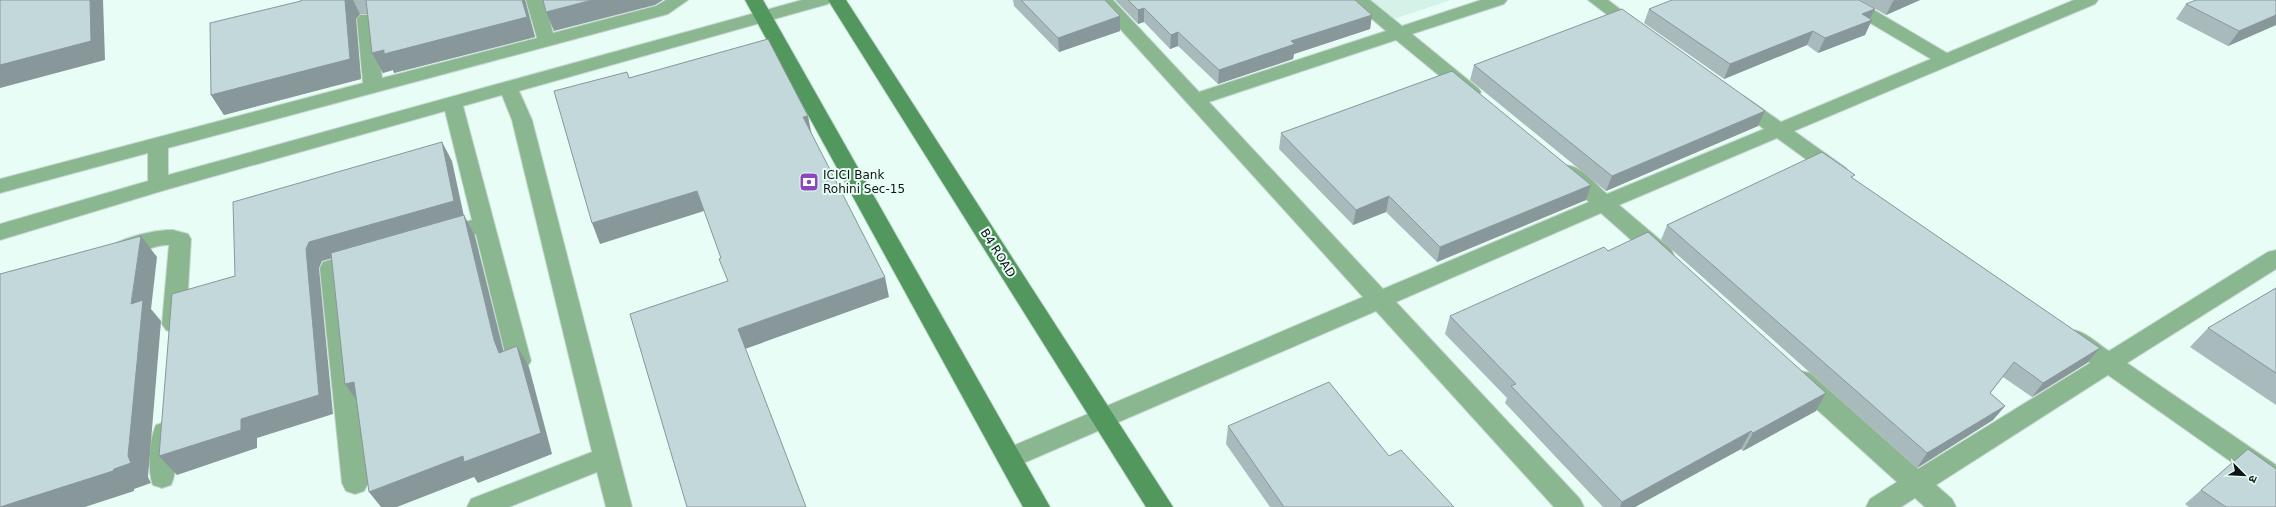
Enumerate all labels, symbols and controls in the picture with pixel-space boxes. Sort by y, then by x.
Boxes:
place label: ICICI Bank Rohini Sec-15 [823,168,905,196]
bank icon: ICICI Bank Rohini Sec-15 [798,171,820,193]
street label: B4 ROAD [978,226,1018,280]
north arrow [2224,455,2264,495]
text: उ [2245,473,2260,485]

